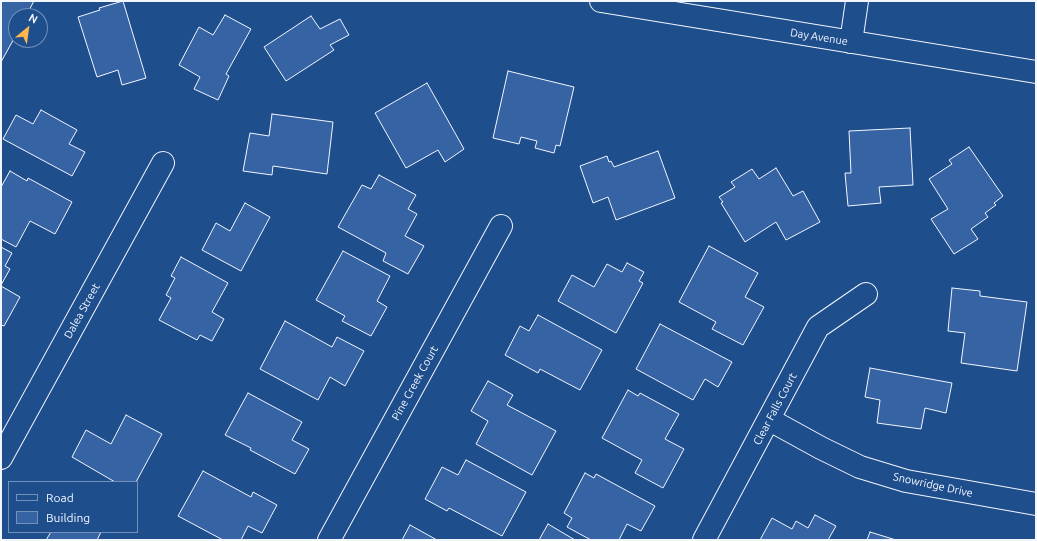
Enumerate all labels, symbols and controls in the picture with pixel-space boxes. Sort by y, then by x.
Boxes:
north arrow [8,8,48,48]
text: N [27,11,40,26]
street label: Day Avenue [789,26,849,48]
street label: Dalea Street [61,281,103,341]
street label: Pine Creek Court [389,343,441,423]
street label: Clear Falls Court [750,371,800,447]
street label: Snowridge Drive [892,470,974,500]
legend [8,481,138,533]
text: Road [46,491,74,504]
text: Building [46,511,90,524]

